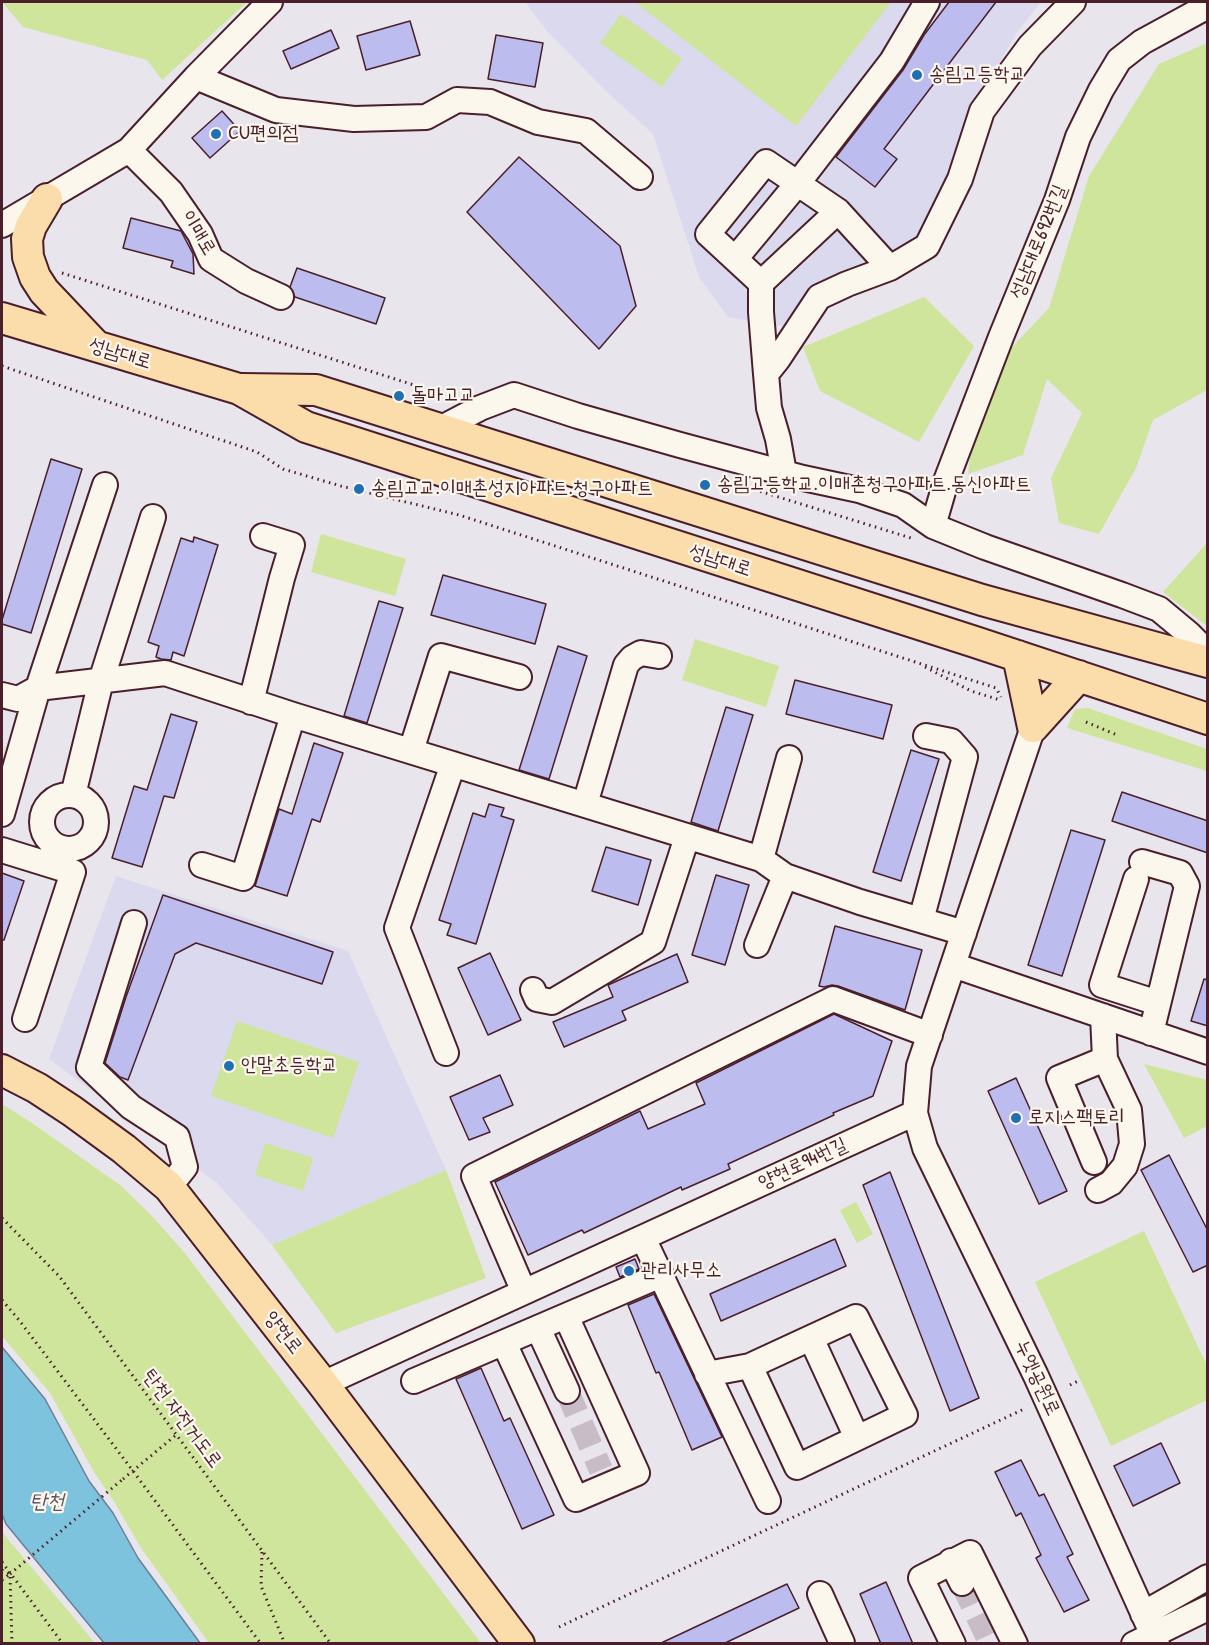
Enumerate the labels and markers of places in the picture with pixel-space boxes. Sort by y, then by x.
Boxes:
place label: 송림고등학교 [929,63,1026,87]
marker: 송림고등학교 [910,68,924,82]
place label: CU편의점 [228,122,298,146]
marker: CU편의점 [209,127,223,141]
place label: 돌마고교 [411,384,475,408]
marker: 돌마고교 [392,389,406,403]
place label: 송림고등학교.이매촌청구아파트.동신아파트 [717,473,1031,497]
place label: 송림고교.이매촌성지아파트.청구아파트 [371,477,653,501]
marker: 송림고등학교.이매촌청구아파트.동신아파트 [698,478,712,492]
marker: 송림고교.이매촌성지아파트.청구아파트 [352,482,366,496]
place label: 안말초등학교 [241,1054,338,1078]
marker: 안말초등학교 [222,1059,236,1073]
place label: 로지스팩토리 [1028,1106,1125,1130]
marker: 로지스팩토리 [1009,1111,1023,1125]
place label: 관리사무소 [641,1259,721,1283]
marker: 관리사무소 [622,1264,636,1278]

